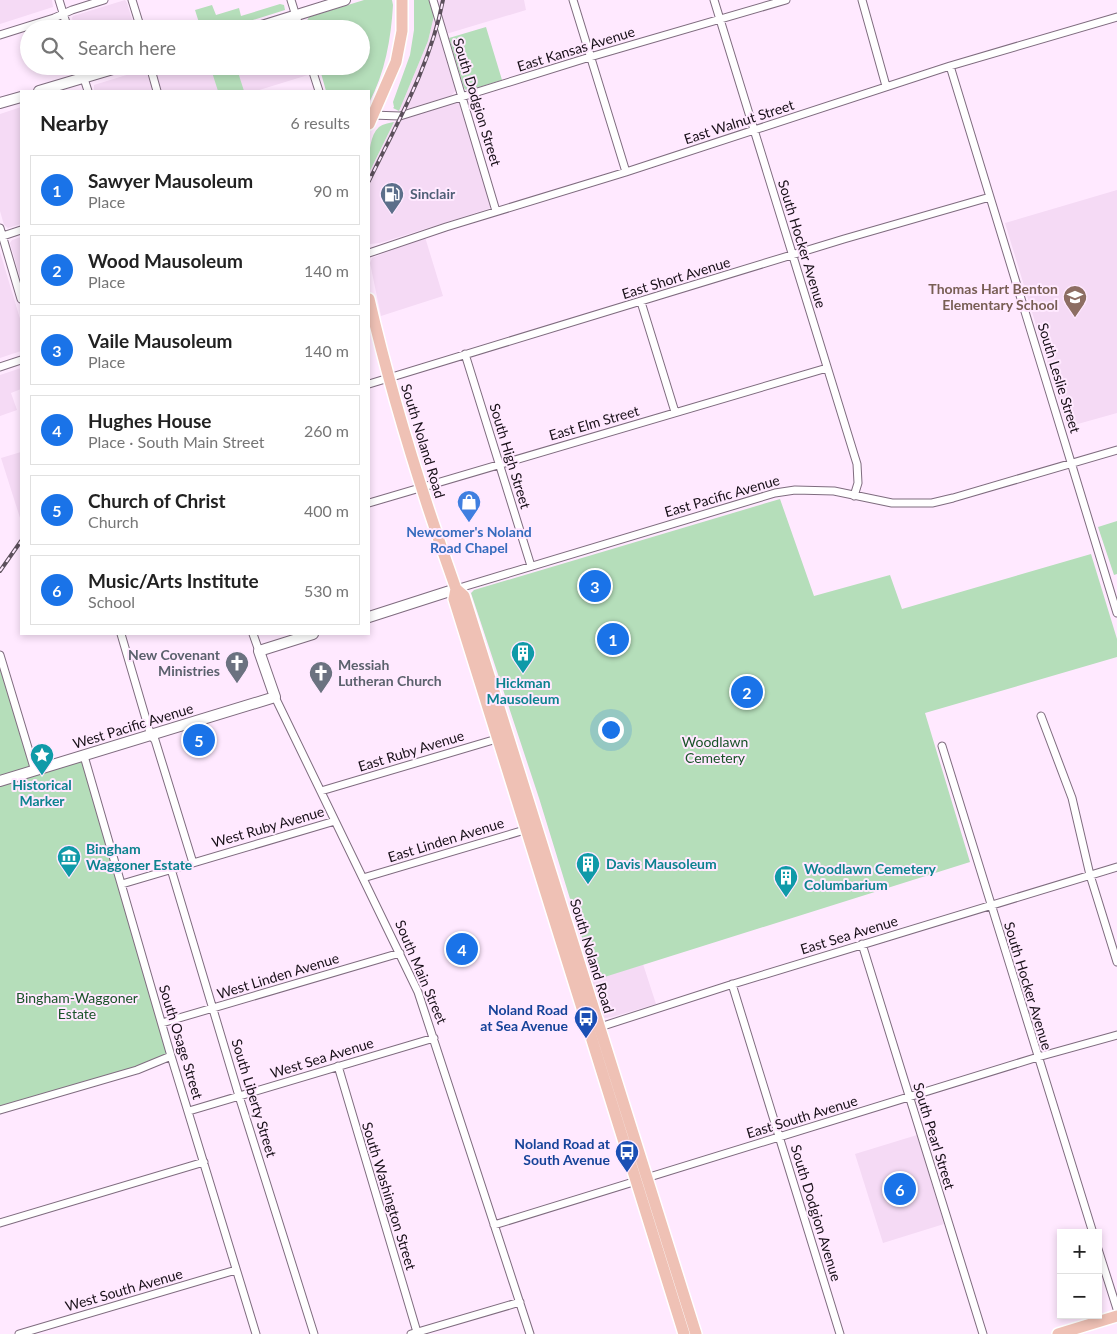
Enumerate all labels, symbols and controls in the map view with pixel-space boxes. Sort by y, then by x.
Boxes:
search box [20,20,370,75]
street label: East Kansas Avenue [515,23,637,75]
icon: search [38,34,66,62]
text: Search here [78,36,176,59]
street label: South Dodgion Street [450,36,505,168]
street label: East Walnut Street [682,96,796,147]
text: Nearby [40,110,108,135]
text: 6 results [290,113,350,132]
text: Sawyer Mausoleum [88,169,253,192]
street label: South Hocker Avenue [775,178,830,310]
text: 1 [52,181,62,200]
text: 90 m [313,181,349,200]
fuel station icon: Sinclair [379,181,405,215]
place label: Sinclair [410,185,456,202]
text: Place [88,192,125,211]
text: Wood Mausoleum [88,249,243,272]
street label: East Short Avenue [620,253,732,302]
text: 2 [52,261,62,280]
text: 140 m [304,261,349,280]
text: Place [88,272,125,291]
place label: Thomas Hart Benton Elementary School [928,280,1058,313]
school or university icon: Thomas Hart Benton Elementary School [1062,284,1088,318]
street label: South Leslie Street [1035,321,1084,435]
text: Vaile Mausoleum [88,329,233,352]
text: 3 [52,341,62,360]
text: 140 m [304,341,349,360]
text: Place [88,352,125,371]
street label: South Noland Road [398,382,449,500]
street label: South High Street [486,401,535,511]
street label: East Elm Street [547,402,641,443]
text: Hughes House [88,409,212,432]
text: 4 [52,421,62,440]
text: 260 m [304,421,349,440]
text: Place · South Main Street [88,432,265,451]
street label: East Pacific Avenue [662,471,781,520]
text: Church of Christ [88,489,226,512]
shop icon: Newcomer's Noland Road Chapel [456,489,482,523]
text: 5 [52,501,62,520]
text: 400 m [304,501,349,520]
text: Church [88,512,139,531]
place label: Newcomer's Noland Road Chapel [406,523,532,556]
pin: 3 [579,567,611,605]
text: Music/Arts Institute [88,569,259,592]
text: 6 [52,581,62,600]
text: 530 m [304,581,349,600]
text: School [88,592,135,611]
pin: 1 [597,620,629,658]
building icon: Hickman Mausoleum [510,640,536,674]
place label: New Covenant Ministries [128,646,221,679]
church icon: New Covenant Ministries [224,650,250,684]
place label: Messiah Lutheran Church [338,656,442,689]
church icon: Messiah Lutheran Church [308,660,334,694]
pin: 2 [731,673,763,711]
place label: Hickman Mausoleum [487,674,559,707]
street label: West Pacific Avenue [71,699,195,752]
your location [598,717,624,743]
pin: 5 [183,721,215,759]
street label: East Ruby Avenue [356,726,466,775]
park label: Woodlawn Cemetery [682,733,748,766]
place icon: Historical Marker [29,742,55,776]
place label: Historical Marker [12,776,72,809]
street label: West Ruby Avenue [210,802,326,851]
street label: East Linden Avenue [386,814,506,865]
place label: Bingham Waggoner Estate [86,840,193,873]
museum icon: Bingham Waggoner Estate [56,844,82,878]
building icon: Davis Mausoleum [575,851,601,885]
place label: Davis Mausoleum [606,855,717,872]
place label: Woodlawn Cemetery Columbarium [804,860,937,893]
building icon: Woodlawn Cemetery Columbarium [773,864,799,898]
street label: South Noland Road [567,897,618,1015]
street label: East Sea Avenue [798,912,900,957]
street label: South Main Street [392,917,451,1026]
street label: South Hocker Avenue [1001,920,1056,1052]
pin: 4 [446,930,478,968]
street label: West Linden Avenue [215,949,341,1002]
street label: South Osage Street [156,983,207,1101]
park label: Bingham-Waggoner Estate [16,989,138,1022]
place label: Noland Road at Sea Avenue [480,1001,569,1034]
bus stop icon: Noland Road at Sea Avenue [573,1005,599,1039]
street label: West Sea Avenue [268,1034,376,1081]
street label: South Liberty Street [228,1037,281,1159]
street label: South Pearl Street [910,1080,959,1191]
street label: East South Avenue [744,1092,859,1141]
street label: South Washington Street [359,1120,420,1272]
place label: Noland Road at South Avenue [514,1135,611,1168]
bus stop icon: Noland Road at South Avenue [614,1139,640,1173]
street label: South Dodgion Avenue [788,1143,845,1283]
pin: 6 [884,1170,916,1208]
map controls [1057,1229,1102,1319]
button: + [1057,1229,1102,1274]
street label: West South Avenue [63,1265,185,1314]
button: − [1057,1274,1102,1319]

